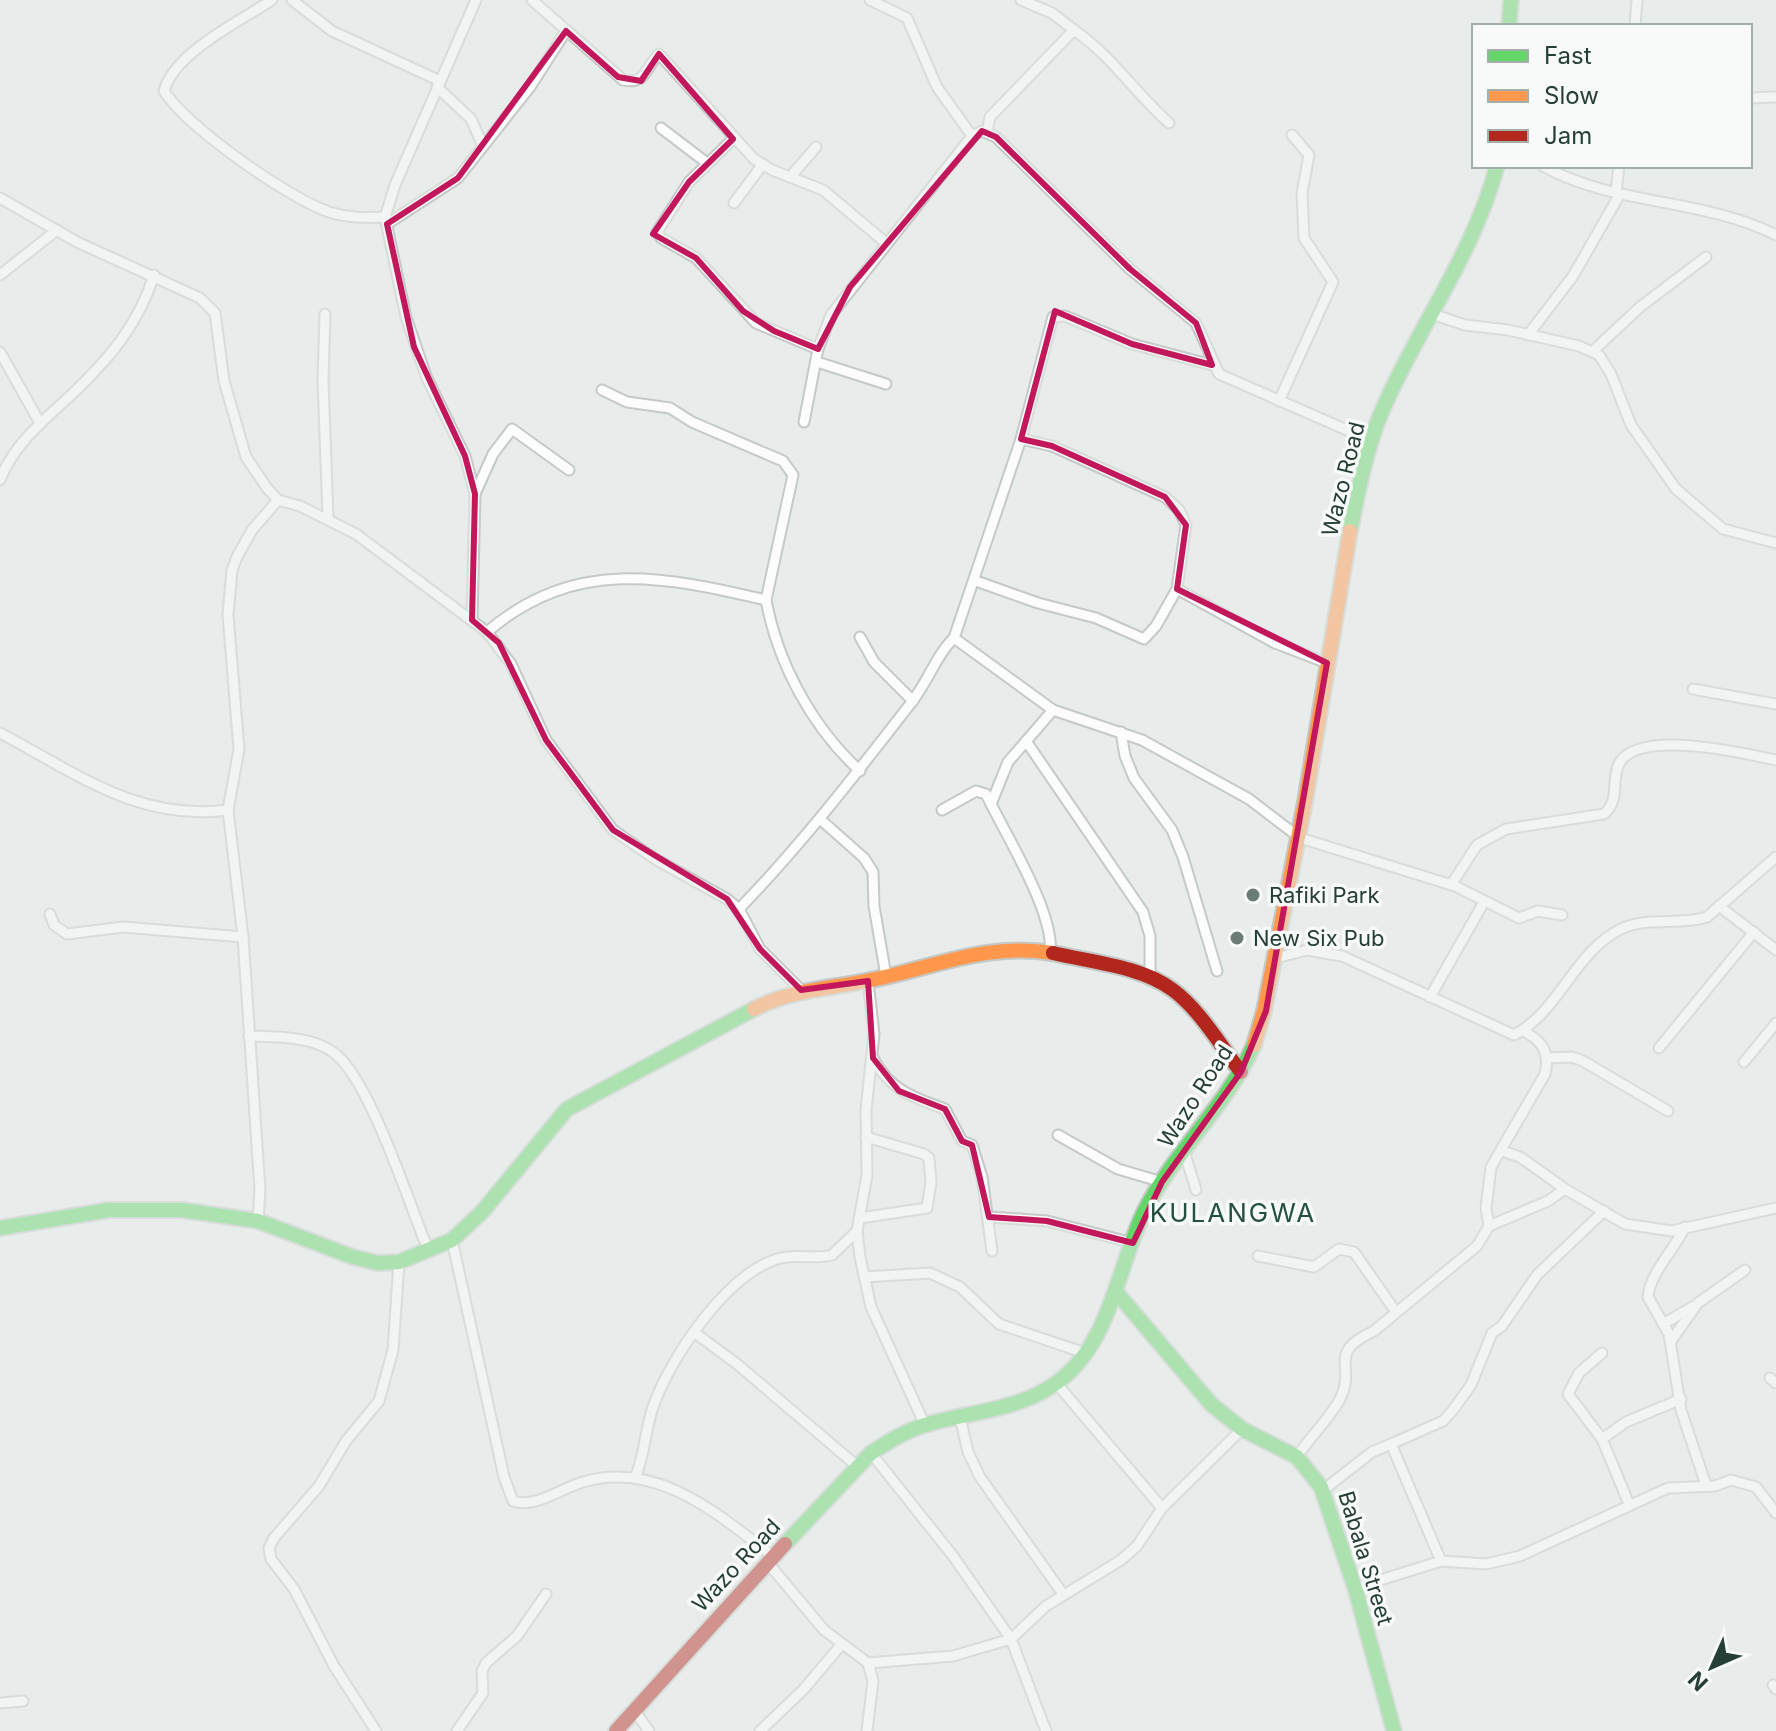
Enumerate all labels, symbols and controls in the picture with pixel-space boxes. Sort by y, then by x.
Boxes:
legend [1472,24,1752,168]
text: Fast [1544,41,1592,70]
text: Slow [1544,81,1599,110]
text: Jam [1544,121,1592,150]
street label: Wazo Road [1316,419,1370,539]
place label: Rafiki Park [1269,882,1380,908]
marker: Rafiki Park [1244,886,1262,904]
place label: New Six Pub [1253,925,1384,951]
marker: New Six Pub [1228,929,1246,947]
street label: Wazo Road [1152,1040,1238,1152]
district label: KULANGWA [1150,1197,1316,1228]
street label: Babala Street [1333,1488,1399,1628]
street label: Wazo Road [687,1513,785,1617]
north arrow [1672,1627,1752,1707]
text: N [1683,1666,1713,1696]

